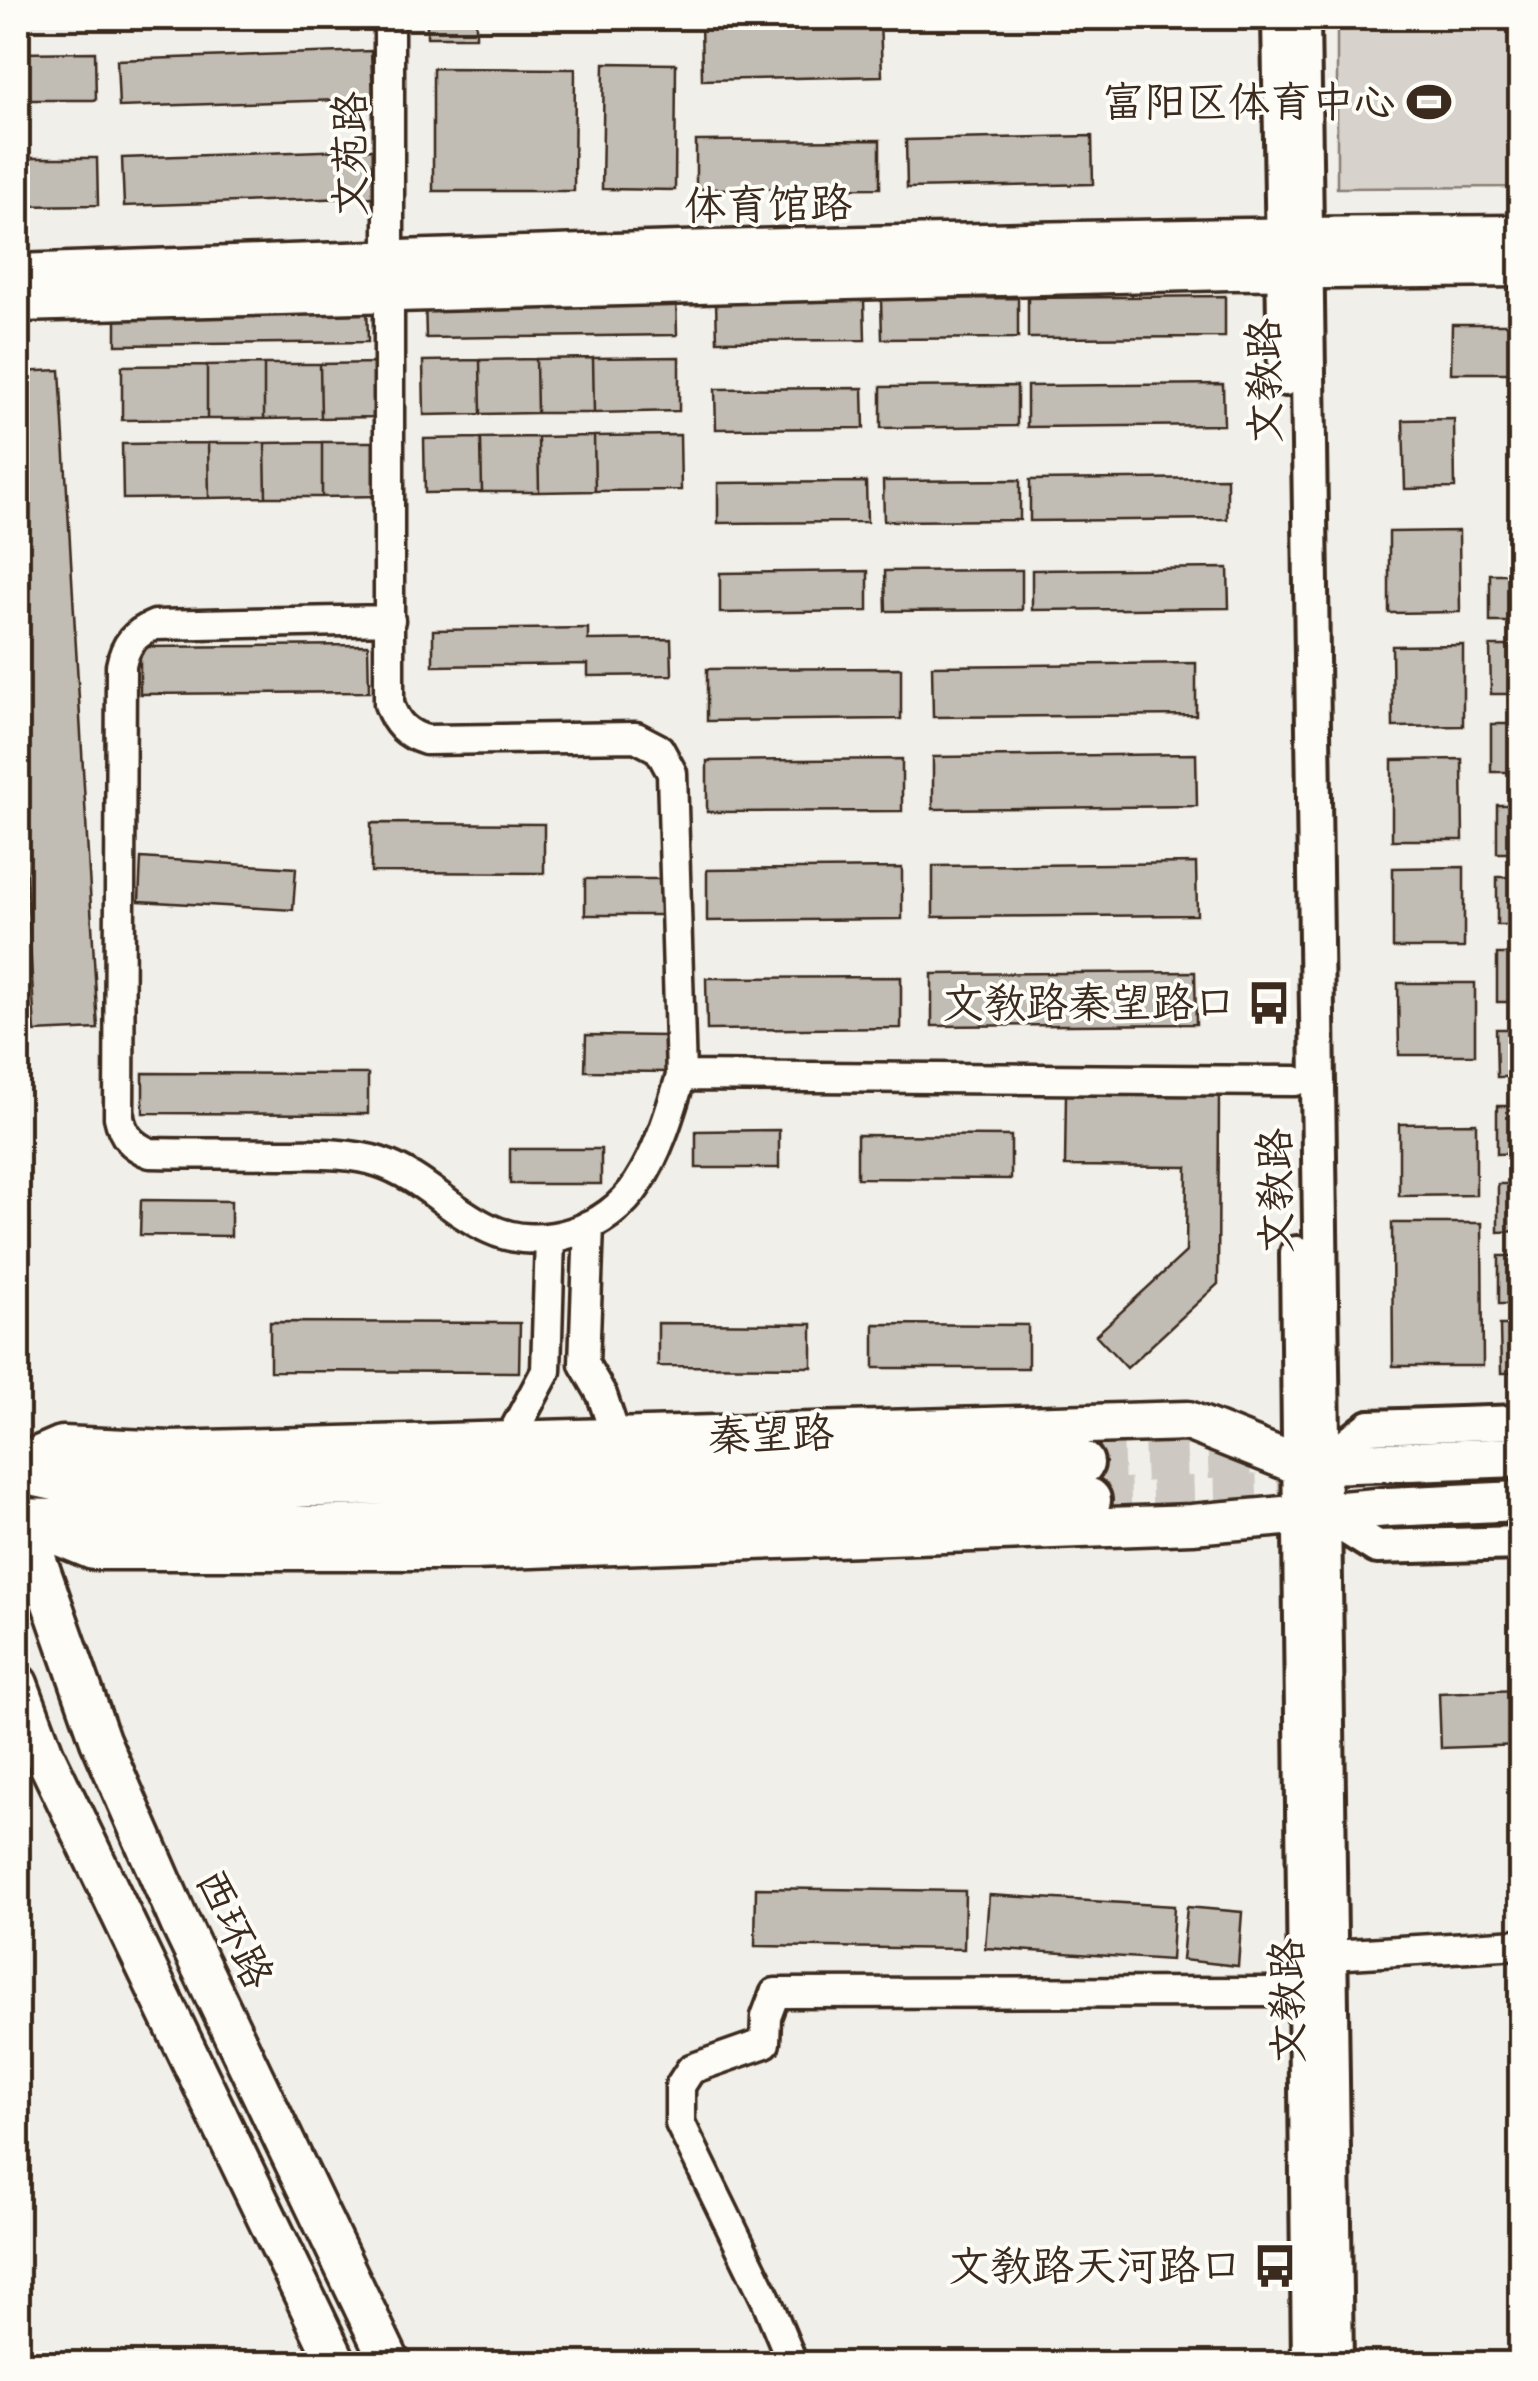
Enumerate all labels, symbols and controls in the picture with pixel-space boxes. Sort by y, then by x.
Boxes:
place label: 富阳区体育中心 [1102,76,1396,129]
sports icon: 富阳区体育中心 [1405,78,1453,126]
street label: 文苑路 [324,91,377,217]
street label: 体育馆路 [684,177,852,233]
street label: 文教路 [1237,318,1293,444]
place label: 文教路秦望路口 [942,977,1236,1030]
bus stop icon: 文教路秦望路口 [1245,979,1293,1027]
street label: 文教路 [1248,1128,1304,1254]
street label: 秦望路 [707,1406,835,1464]
street label: 西环路 [183,1861,285,1997]
street label: 文教路 [1260,1938,1316,2064]
place label: 文教路天河路口 [948,2240,1242,2293]
bus stop icon: 文教路天河路口 [1251,2242,1299,2290]

